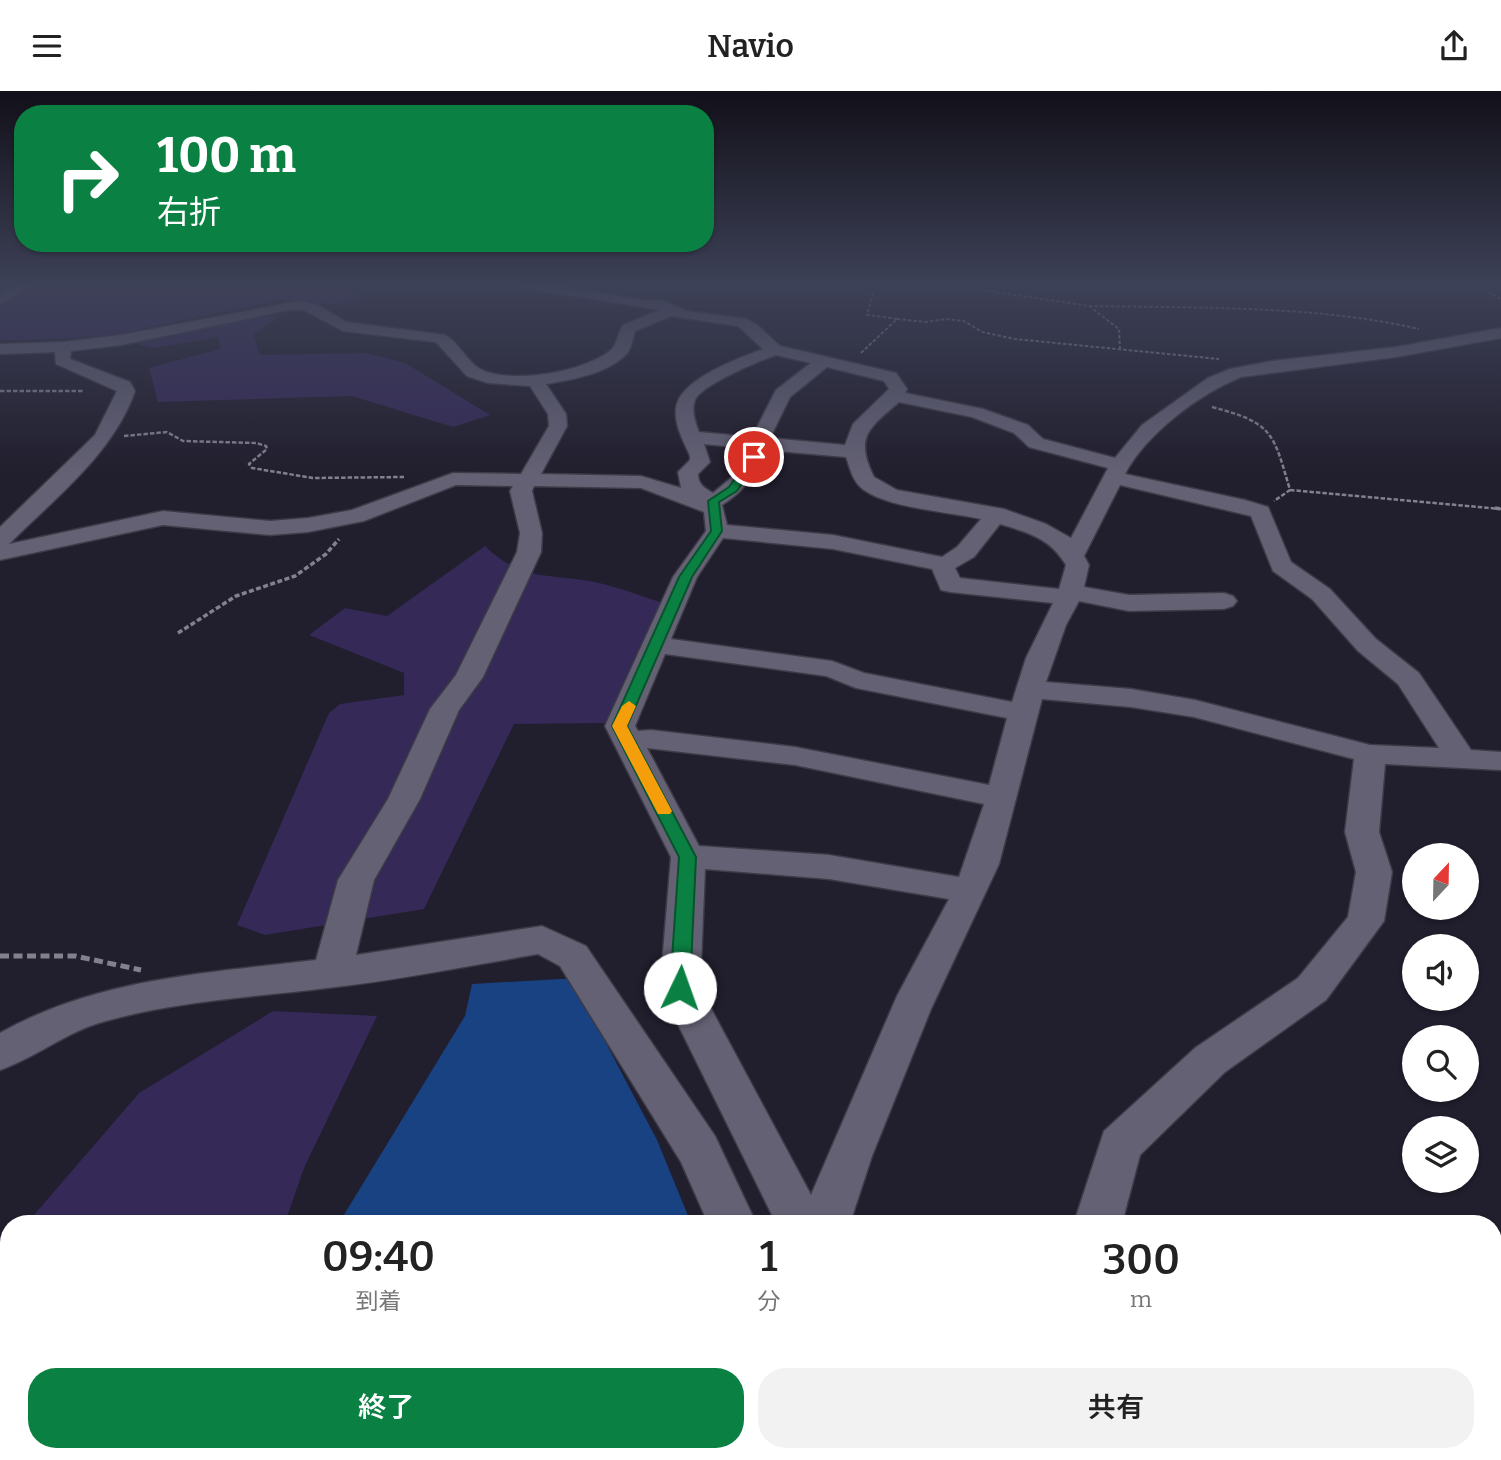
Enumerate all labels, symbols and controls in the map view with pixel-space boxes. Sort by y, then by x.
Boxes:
icon: menu [28,27,66,65]
text: Navio [707,27,794,65]
icon: share [1435,27,1473,65]
text: 100 m [157,126,296,185]
icon: right [42,133,133,224]
text: 右折 [157,193,221,231]
pin [724,427,784,487]
icon: arrive [735,438,773,476]
north arrow [1402,843,1479,921]
map controls [1402,843,1479,1193]
button: sound [1402,934,1479,1011]
position arrow [643,951,717,1025]
button: search [1402,1025,1479,1102]
button: layers [1402,1116,1479,1193]
text: 09:40 [322,1232,435,1282]
text: 1 [760,1232,778,1282]
text: 300 [1102,1235,1180,1285]
text: m [1130,1285,1152,1313]
text: 到着 [356,1287,402,1315]
text: 分 [757,1287,780,1315]
button: 終了 [28,1368,744,1448]
button: 共有 [758,1368,1474,1448]

